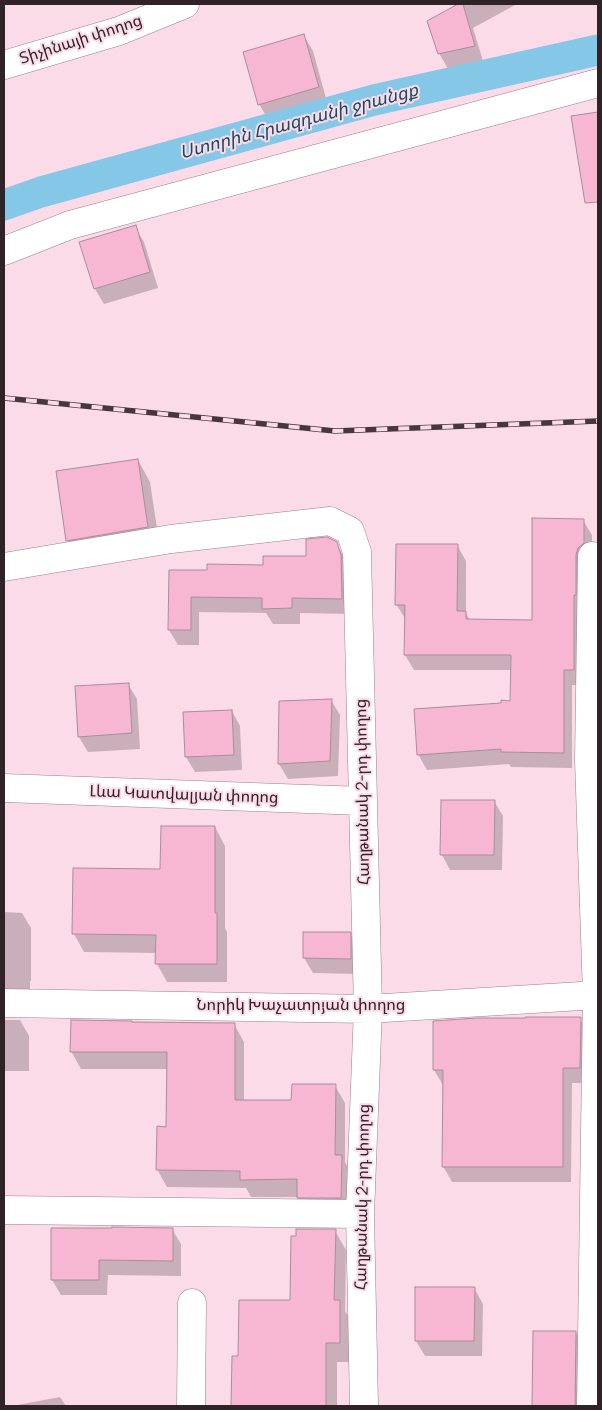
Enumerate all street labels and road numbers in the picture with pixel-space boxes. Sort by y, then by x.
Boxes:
street label: Տիչինայի փողոց [17,11,145,69]
street label: Հաղթանակ 2-րդ փողոց [352,699,374,885]
street label: Լևա Կատվալյան փողոց [89,782,279,808]
street label: Նորիկ Խաչատրյան փողոց [197,996,405,1016]
street label: Հաղթանակ 2-րդ փողոց [352,1104,374,1290]

